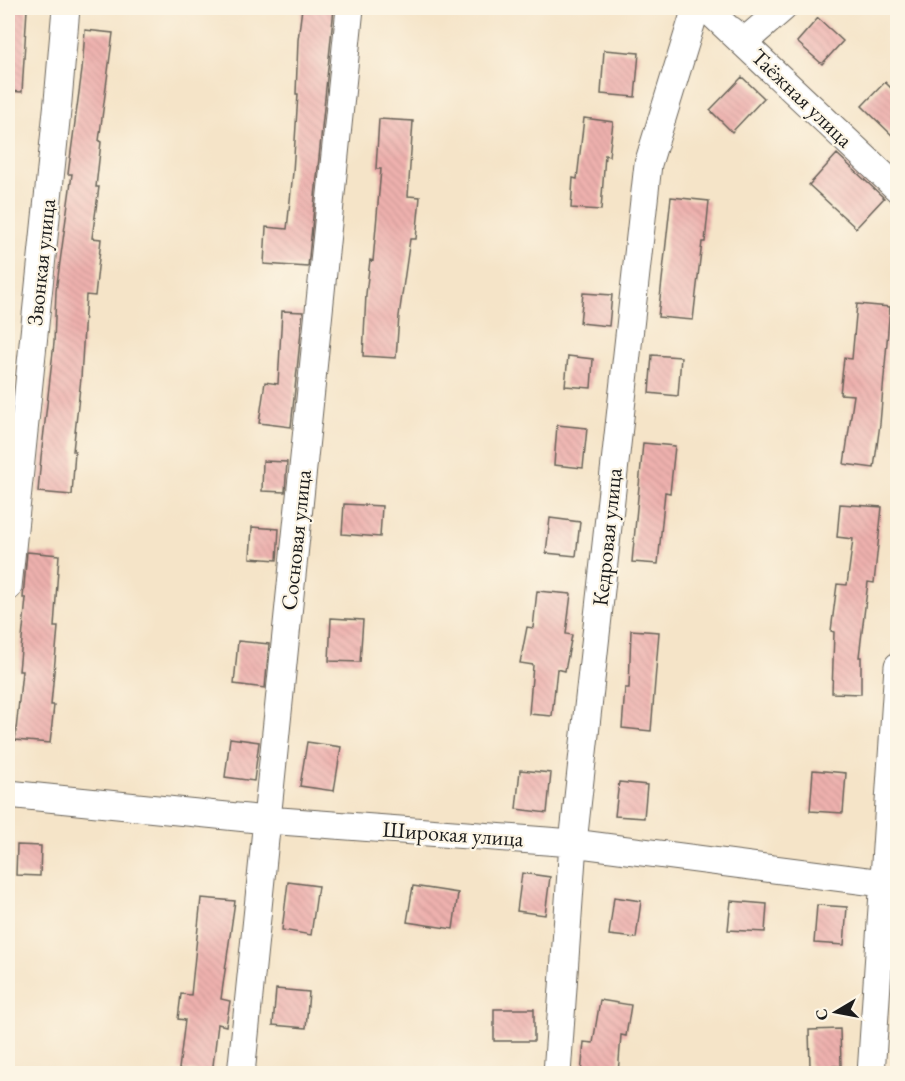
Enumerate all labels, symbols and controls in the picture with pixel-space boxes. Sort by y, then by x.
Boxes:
street label: Таёжная улица [745,42,859,154]
street label: Звонкая улица [20,197,62,327]
street label: Кедровая улица [585,466,629,607]
street label: Сосновая улица [274,468,318,612]
street label: Широкая улица [382,815,525,853]
north arrow [806,982,866,1042]
text: С [810,1007,833,1022]

